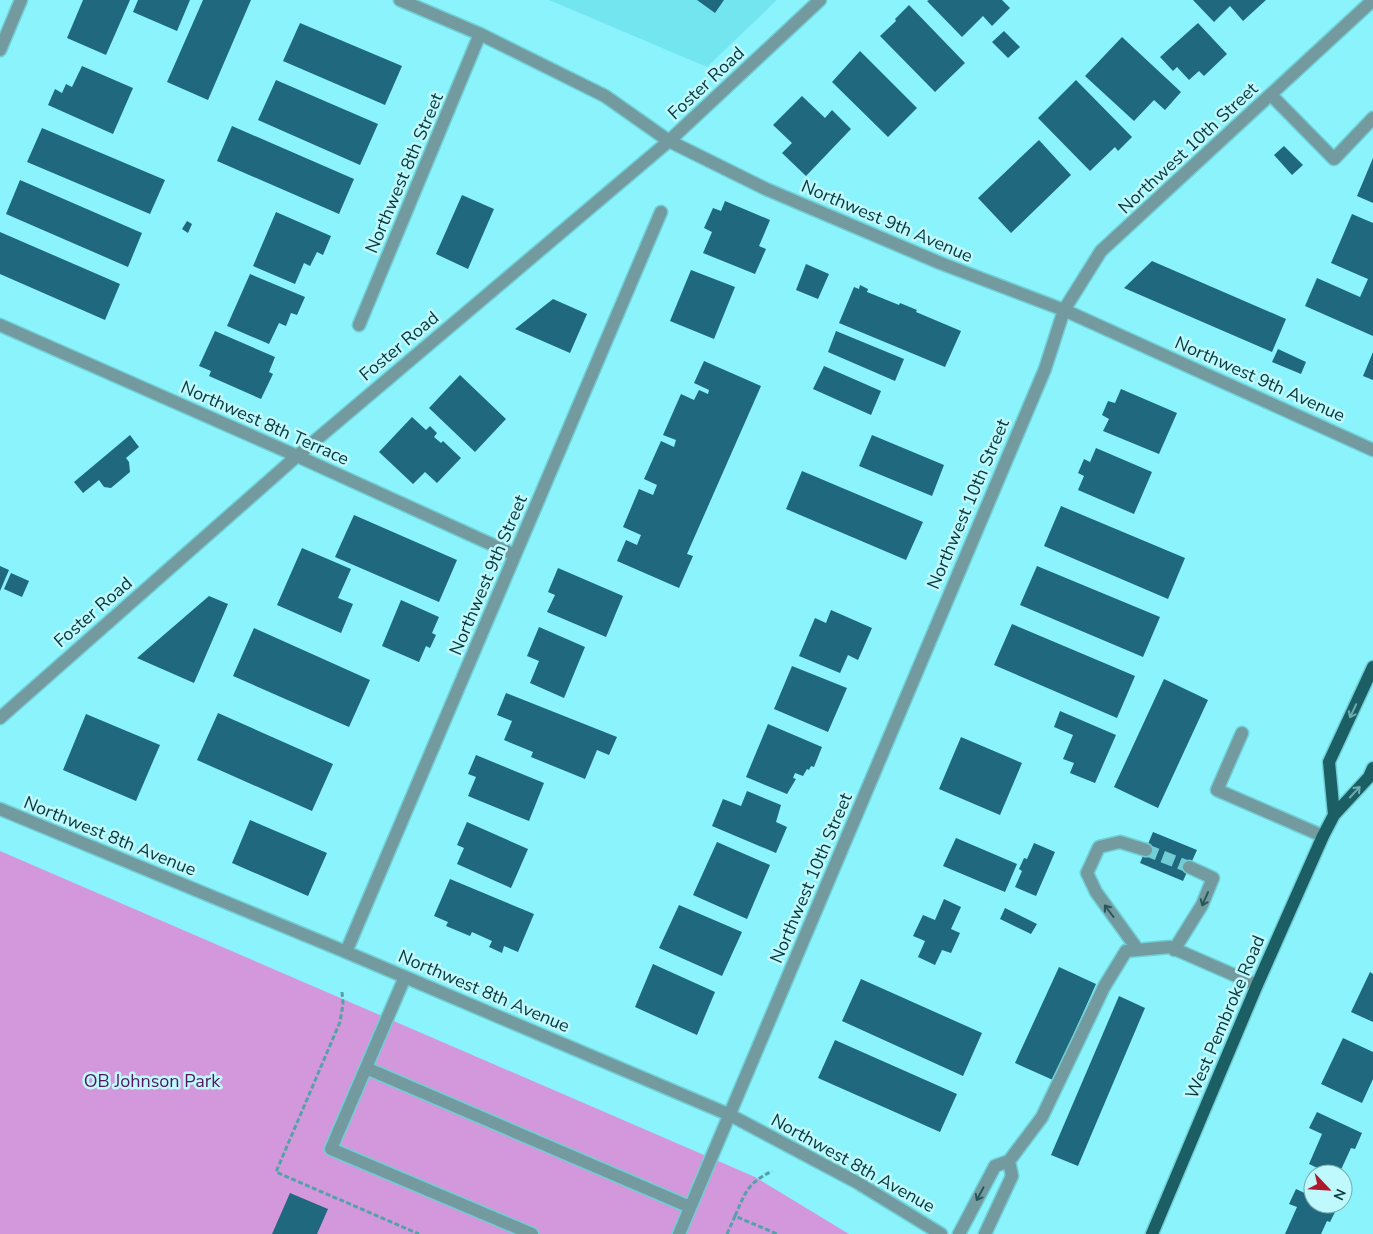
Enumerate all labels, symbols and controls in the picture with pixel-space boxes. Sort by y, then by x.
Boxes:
street label: Foster Road [662,41,750,125]
street label: Northwest 10th Street [1113,76,1263,219]
street label: Northwest 8th Street [359,89,449,257]
street label: Northwest 9th Avenue [798,174,976,268]
street label: Foster Road [354,306,444,386]
street label: Northwest 9th Avenue [1171,331,1349,427]
street label: Northwest 8th Terrace [177,375,353,471]
street label: Northwest 10th Street [921,415,1015,593]
street label: Northwest 9th Street [443,491,533,659]
street label: Foster Road [49,571,137,653]
one-way arrow [1347,703,1357,718]
one-way arrow [1349,786,1361,799]
street label: Northwest 10th Street [764,789,858,967]
street label: Northwest 8th Avenue [20,790,200,882]
one-way arrow [1199,891,1209,906]
one-way arrow [1104,905,1115,918]
street label: West Pembroke Road [1180,932,1270,1102]
street label: Northwest 8th Avenue [395,944,573,1038]
park label: OB Johnson Park [84,1069,221,1093]
street label: Northwest 8th Avenue [767,1108,939,1218]
north arrow [1303,1164,1353,1214]
one-way arrow [975,1186,985,1200]
text: N [1329,1186,1350,1203]

